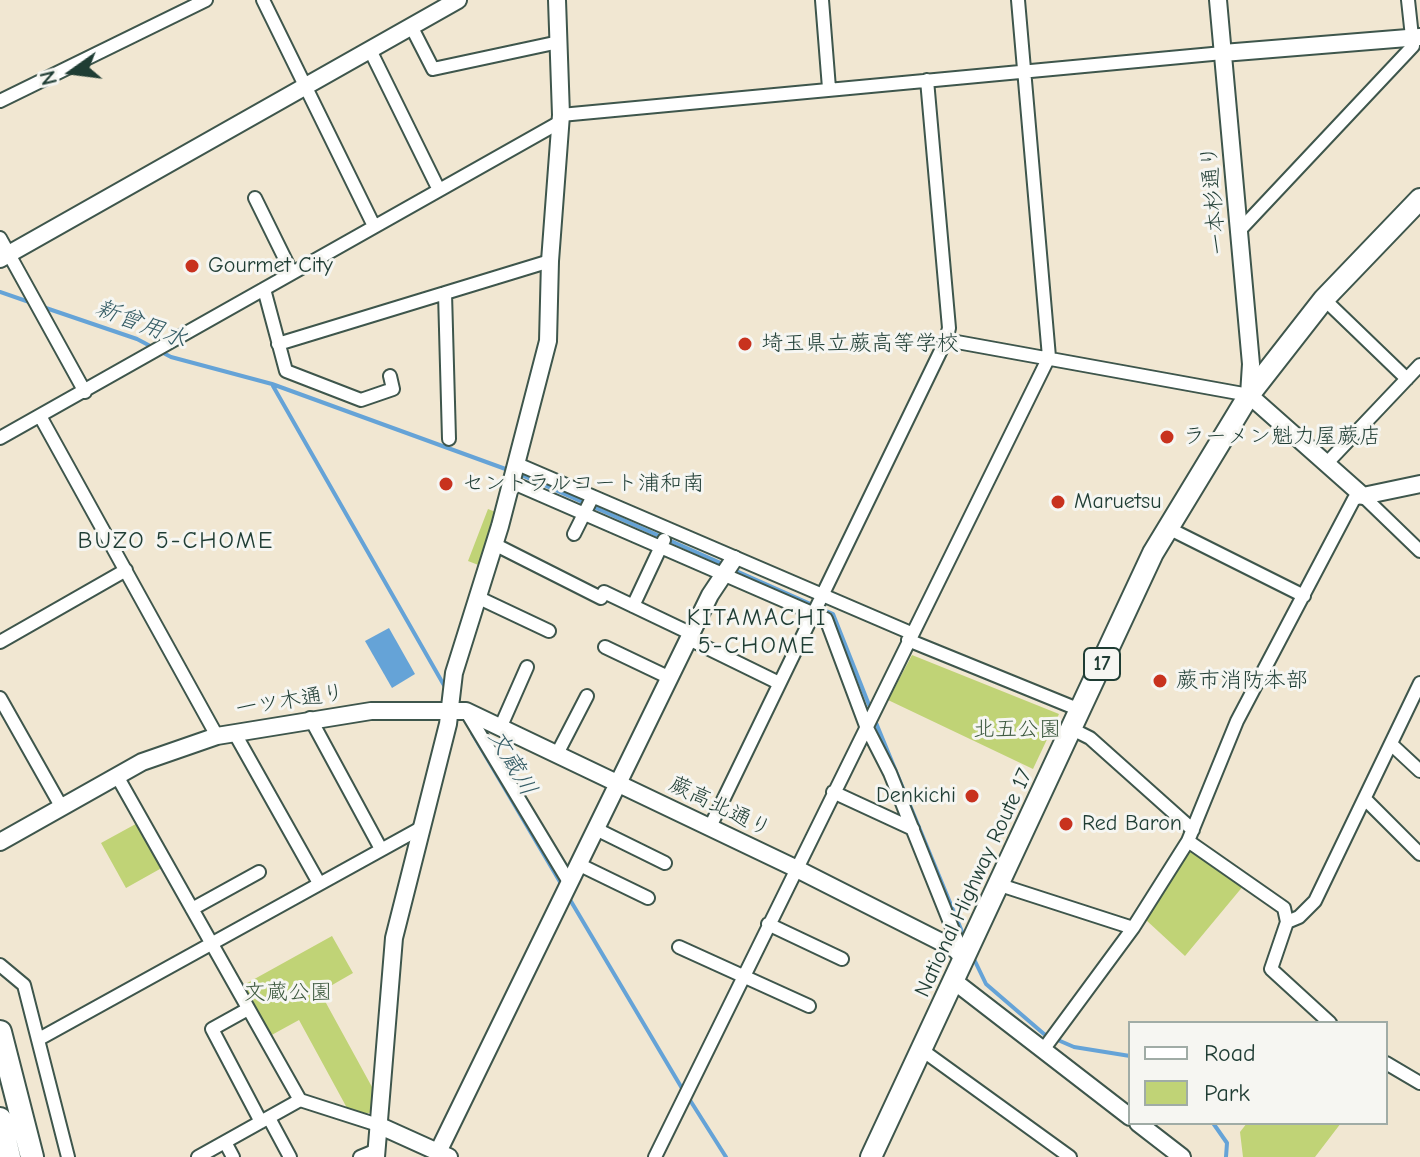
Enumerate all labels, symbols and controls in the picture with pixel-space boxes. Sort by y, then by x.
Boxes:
north arrow [32,32,112,112]
text: N [34,68,63,88]
street label: 一本杉通り [1196,144,1232,256]
place label: Gourmet City [208,253,333,279]
marker: Gourmet City [183,257,201,275]
water label: 新曾用水 [91,293,191,355]
place label: 埼玉県立蕨高等学校 [761,331,959,357]
marker: 埼玉県立蕨高等学校 [736,335,754,353]
place label: ラーメン魁力屋蕨店 [1183,424,1381,450]
marker: ラーメン魁力屋蕨店 [1158,428,1176,446]
place label: セントラルコート浦和南 [462,471,704,497]
marker: セントラルコート浦和南 [437,475,455,493]
place label: Maruetsu [1074,489,1161,515]
marker: Maruetsu [1049,493,1067,511]
district label: BUZO 5-CHOME [78,527,274,555]
district label: KITAMACHI 5-CHOME [687,604,827,660]
road number: 17 [1084,648,1120,680]
place label: 蕨市消防本部 [1176,668,1308,694]
marker: 蕨市消防本部 [1151,672,1169,690]
street label: 一ツ木通り [234,679,346,723]
park label: 北五公園 [973,717,1061,743]
water label: 文蔵川 [482,725,542,801]
street label: National Highway Route 17 [909,765,1039,1001]
street label: 蕨高北通り [665,771,775,843]
place label: Denkichi [876,783,956,809]
marker: Denkichi [963,787,981,805]
place label: Red Baron [1082,811,1182,837]
marker: Red Baron [1057,815,1075,833]
park label: 文蔵公園 [244,980,332,1006]
legend [1128,1021,1388,1125]
text: Road [1204,1039,1256,1067]
text: Park [1204,1079,1250,1107]

